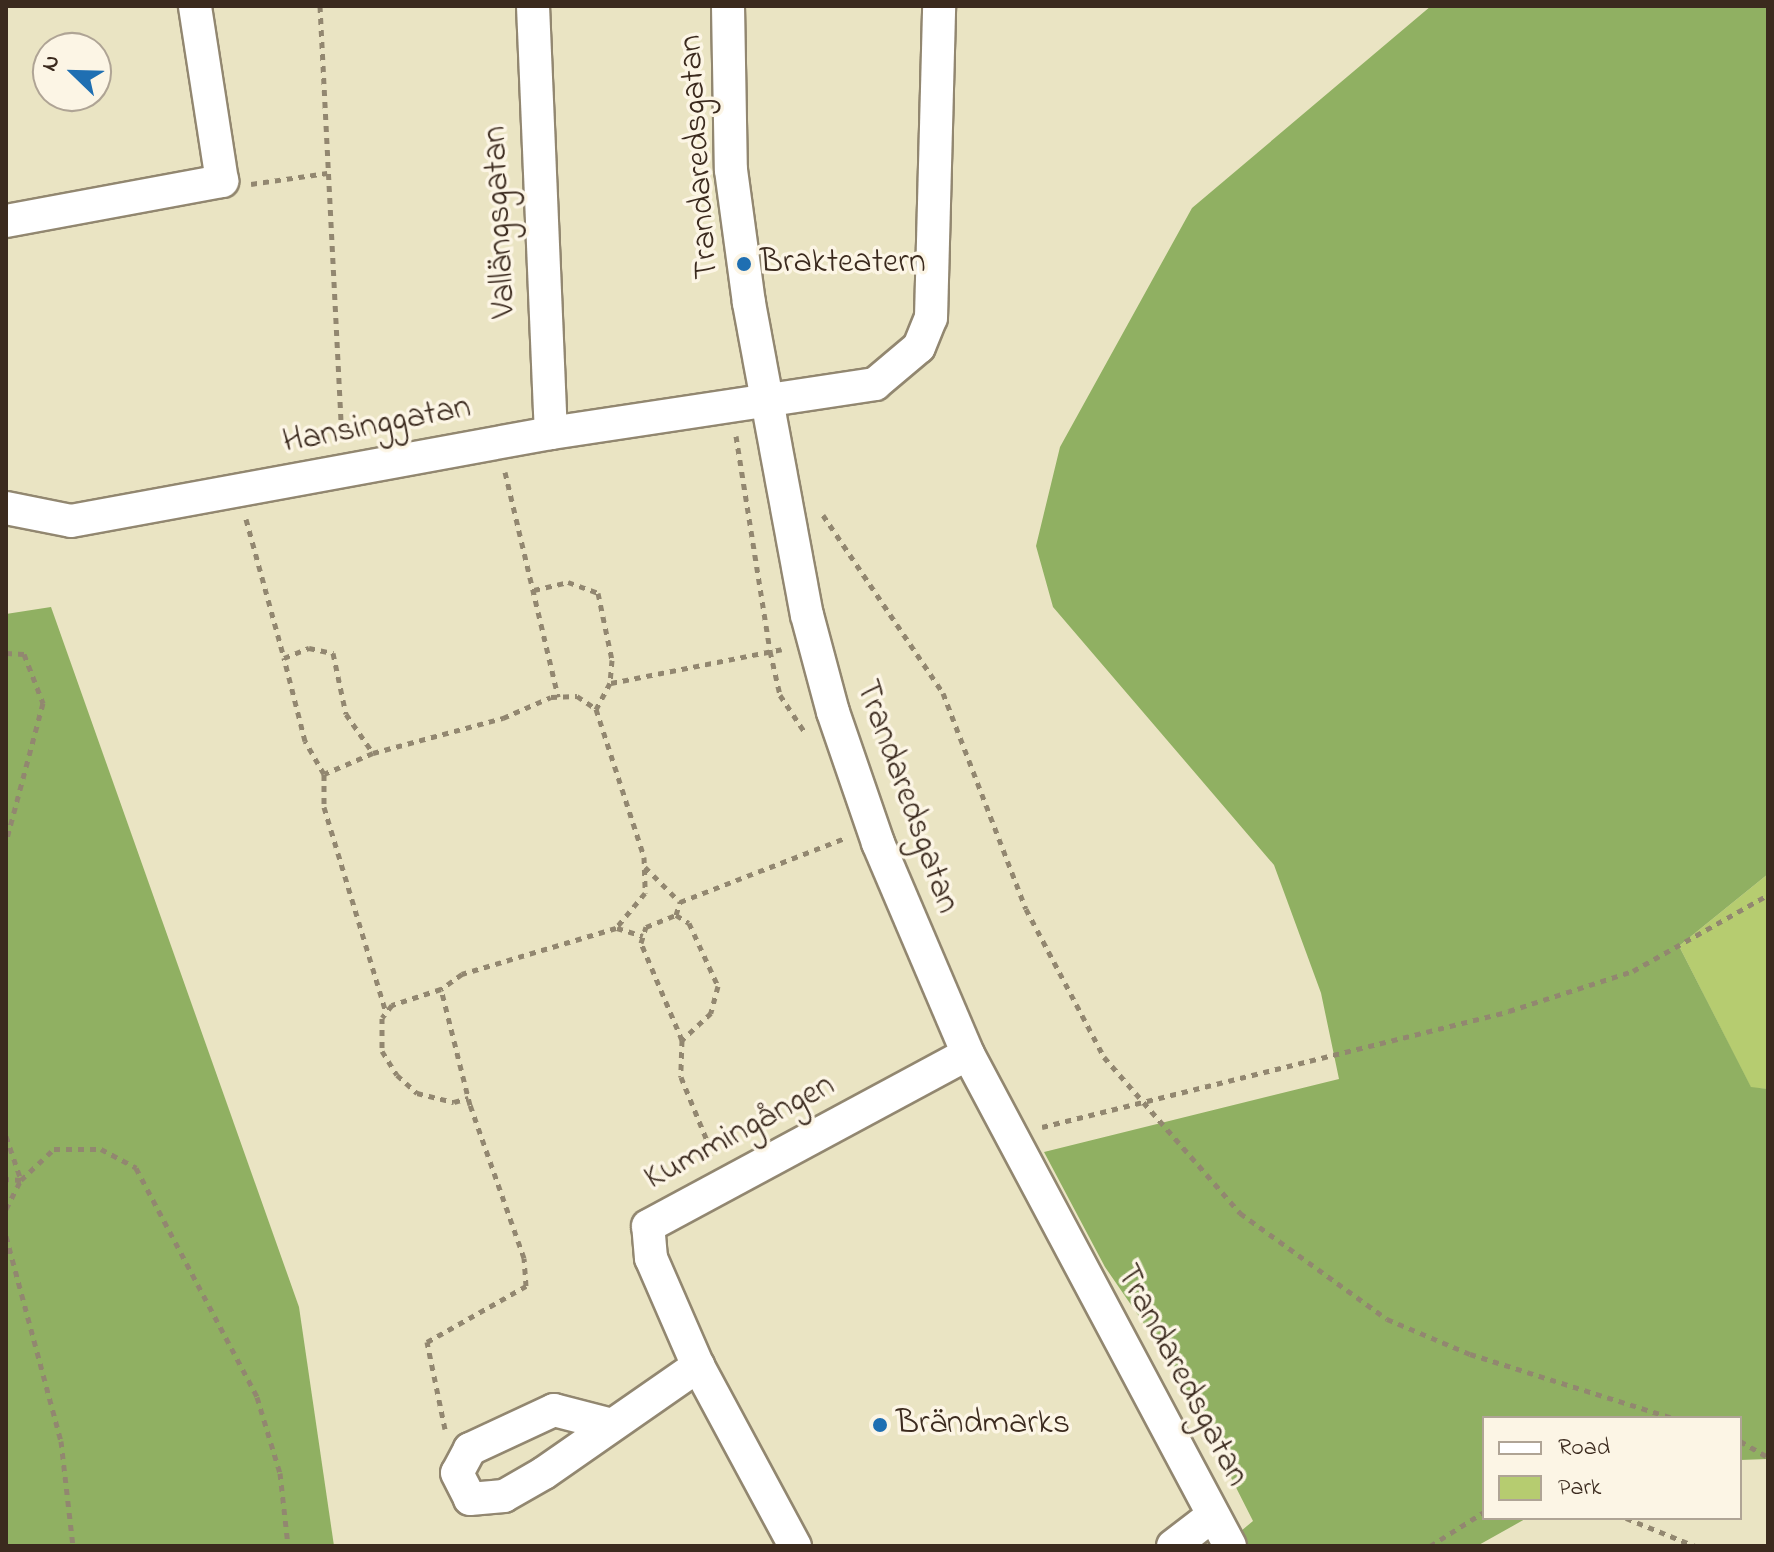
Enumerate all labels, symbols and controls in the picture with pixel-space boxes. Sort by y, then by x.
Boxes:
north arrow [32,32,112,112]
street label: Trandaredsgatan [671,33,729,281]
text: N [34,50,69,77]
street label: Vallängsgatan [476,125,526,319]
place label: Brakteatern [760,244,926,284]
marker: Brakteatern [735,255,753,273]
street label: Hansinggatan [280,388,474,464]
street label: Trandaredsgatan [845,675,967,919]
street label: Kummingången [638,1066,842,1200]
street label: Trandaredsgatan [1105,1258,1257,1494]
place label: Brändmarks [896,1405,1070,1445]
marker: Brändmarks [871,1416,889,1434]
legend [1482,1416,1742,1520]
text: Road [1558,1431,1610,1466]
text: Park [1558,1471,1601,1506]

